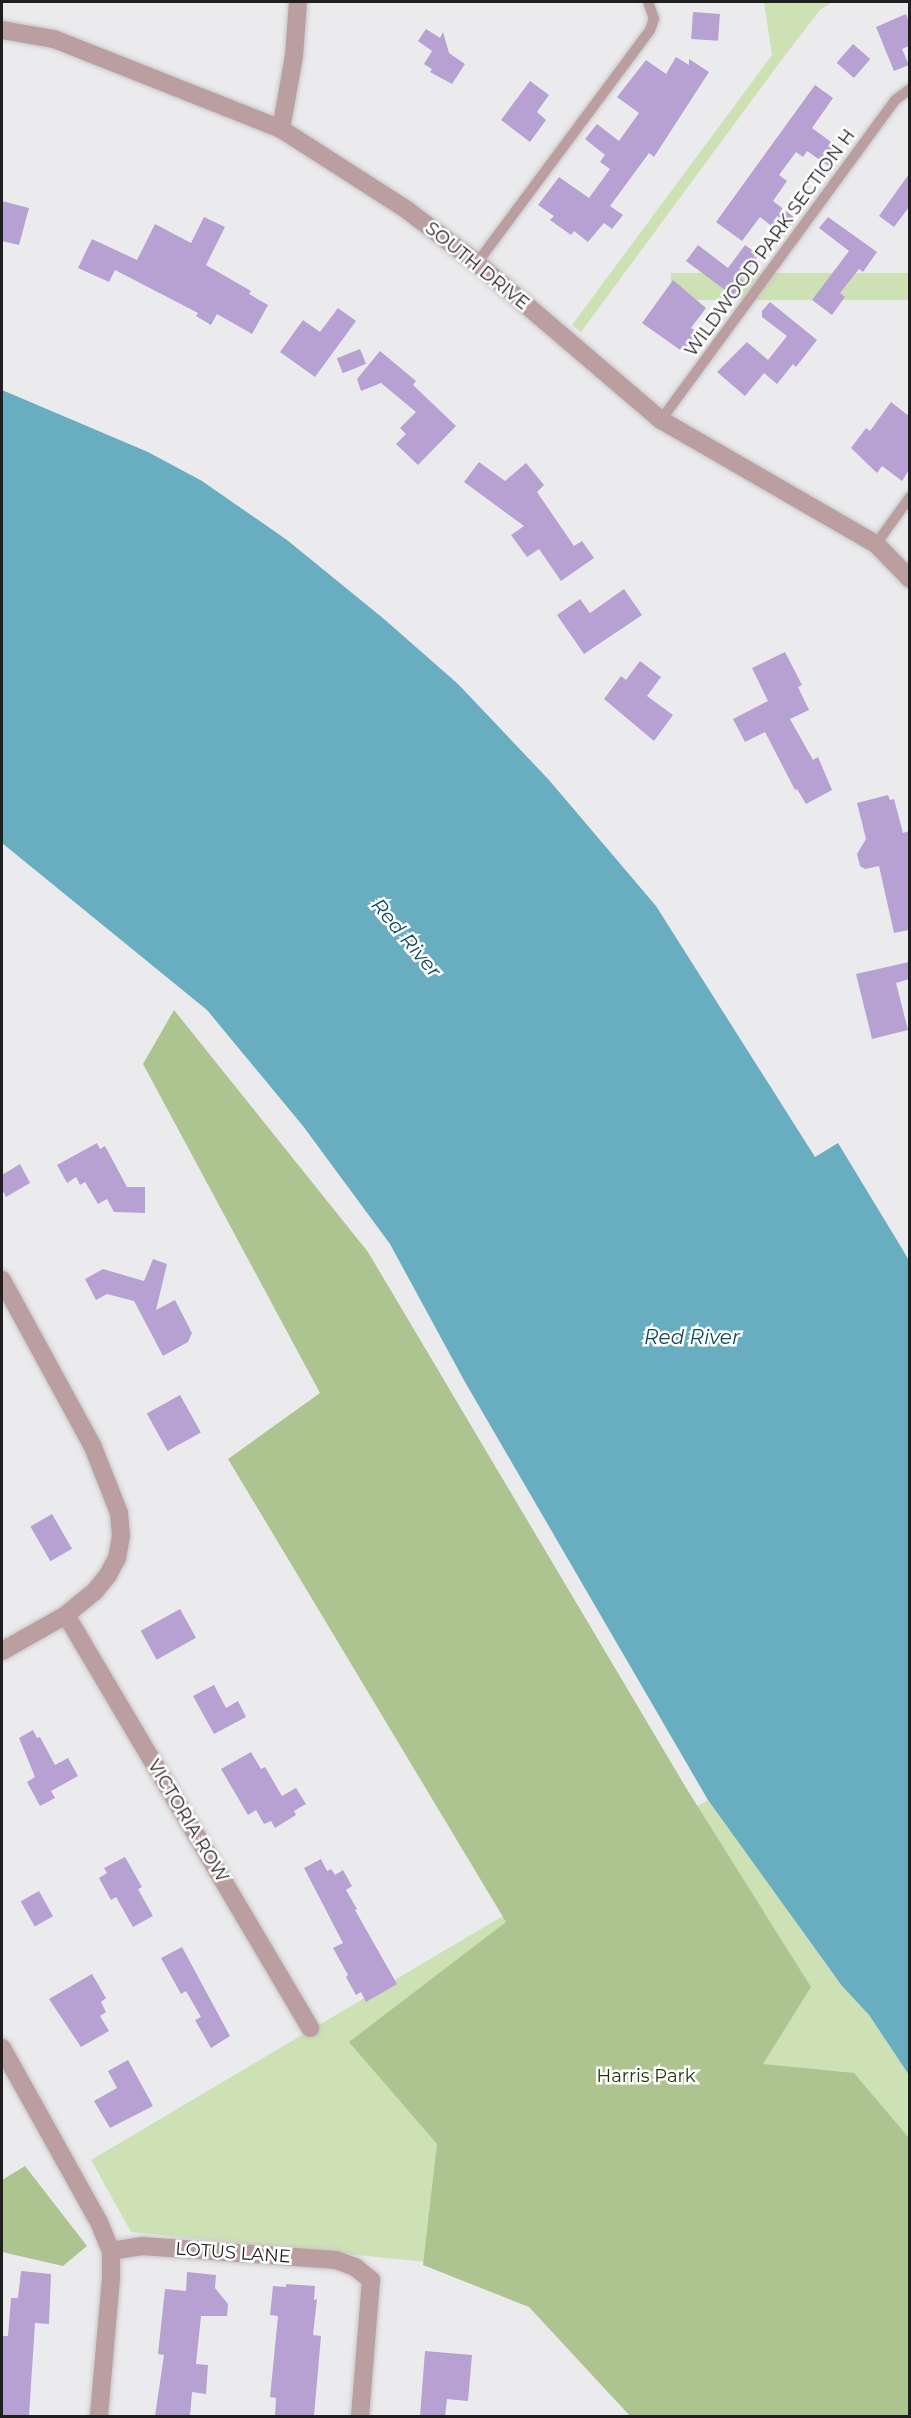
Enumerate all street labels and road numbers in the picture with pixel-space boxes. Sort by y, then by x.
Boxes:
street label: WILDWOOD PARK SECTION H [680,125,860,361]
street label: SOUTH DRIVE [421,218,533,314]
street label: VICTORIA ROW [143,1756,233,1886]
street label: LOTUS LANE [175,2238,291,2268]

